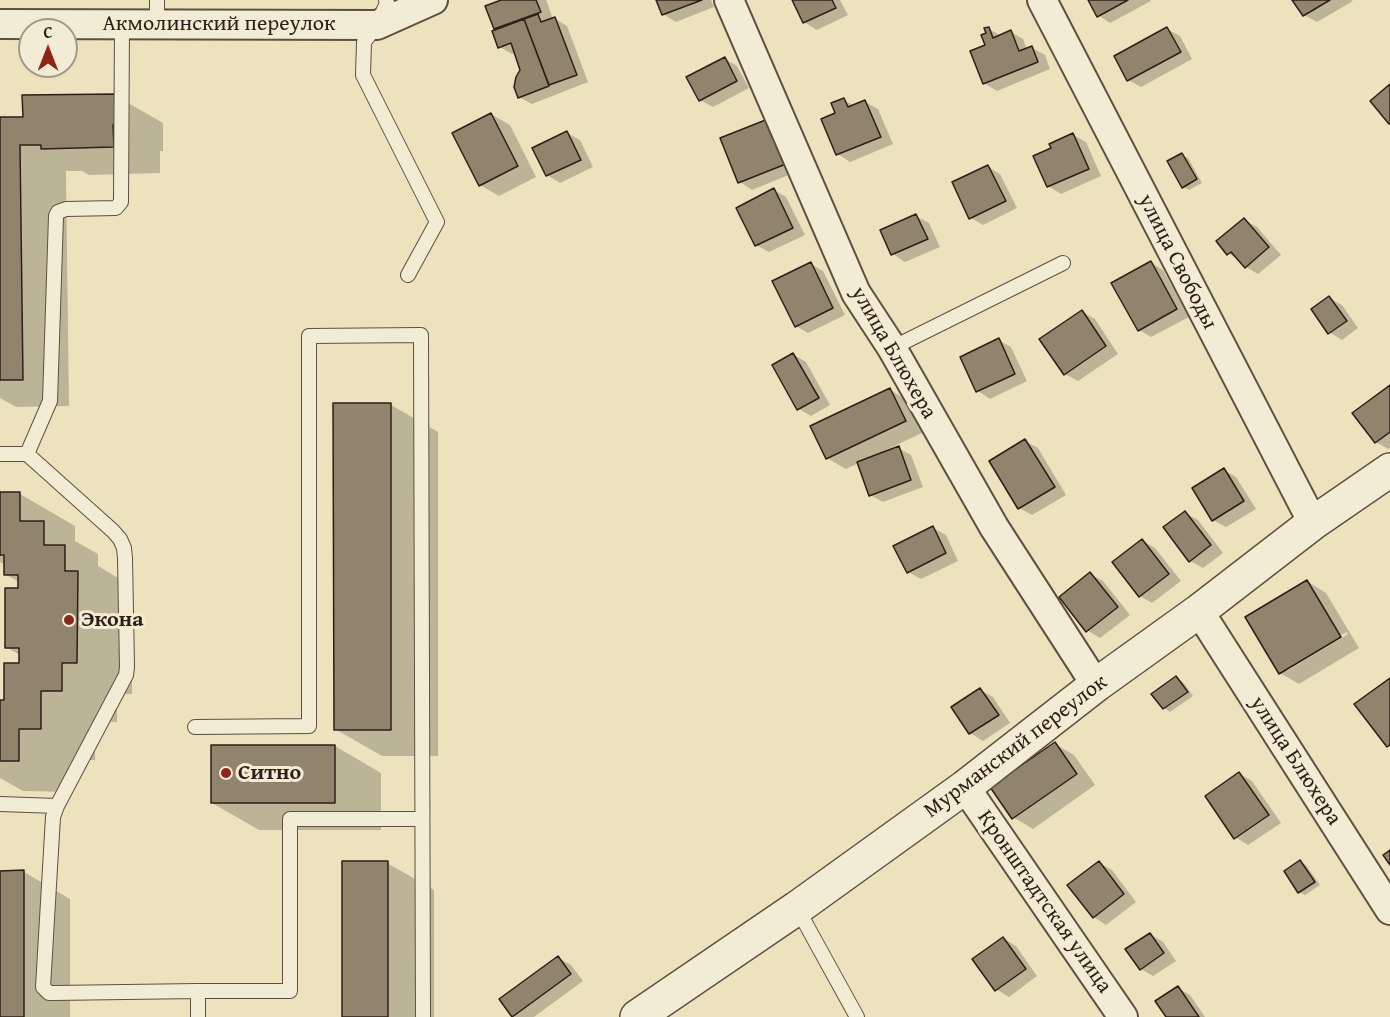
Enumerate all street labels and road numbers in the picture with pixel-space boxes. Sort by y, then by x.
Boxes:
street label: Акмолинский переулок [102,11,336,37]
street label: улица Свободы [1132,190,1222,334]
street label: улица Блюхера [844,282,942,424]
street label: Мурманский переулок [919,669,1113,825]
street label: улица Блюхера [1243,692,1347,830]
street label: Кронштадтская улица [971,806,1117,998]

